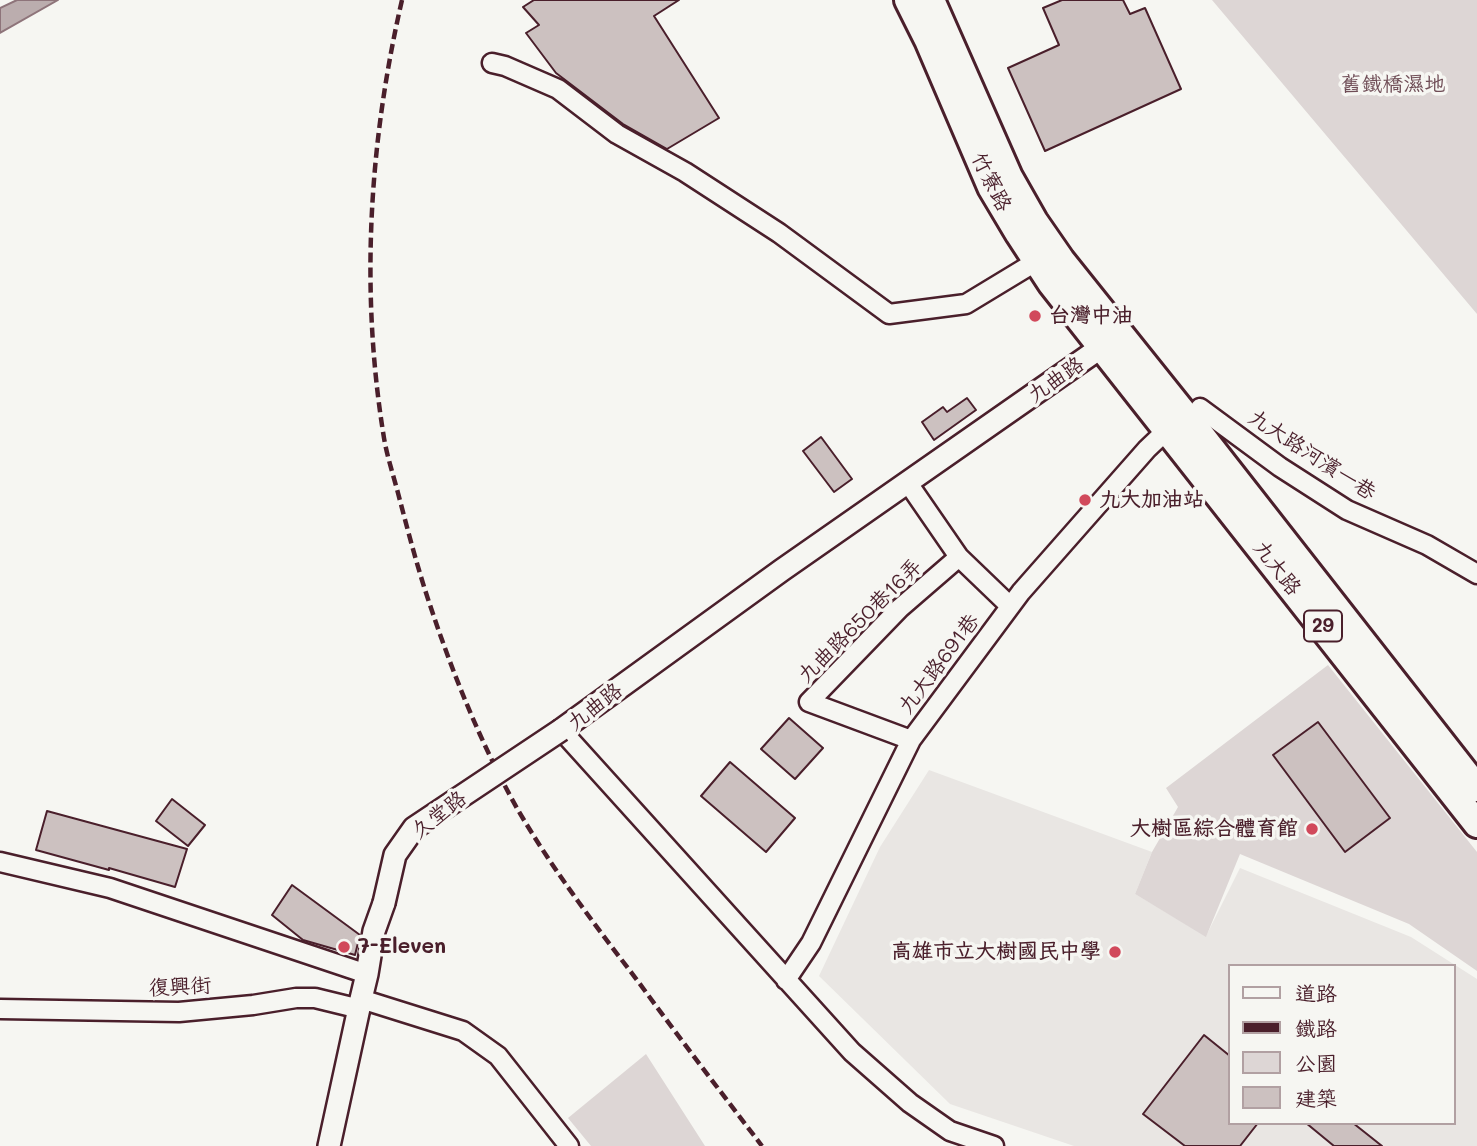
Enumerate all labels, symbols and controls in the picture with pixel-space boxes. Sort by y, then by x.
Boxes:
park label: 舊鐵橋濕地 [1341,72,1445,98]
street label: 竹寮路 [965,148,1017,216]
place label: 台灣中油 [1049,303,1133,329]
marker: 台灣中油 [1027,308,1043,324]
street label: 九曲路 [1023,352,1089,408]
street label: 九大路河濱一巷 [1243,404,1381,506]
place label: 九大加油站 [1099,487,1204,513]
marker: 九大加油站 [1077,492,1093,508]
street label: 九大路 [1248,535,1306,601]
street label: 九曲路650巷16弄 [793,554,927,688]
street label: 九大路691巷 [893,609,985,719]
road number: 29 [1304,610,1342,642]
street label: 九曲路 [562,678,628,736]
street label: 久堂路 [406,786,472,844]
place label: 大樹區綜合體育館 [1130,816,1298,842]
marker: 大樹區綜合體育館 [1304,821,1320,837]
place label: 7-Eleven [358,934,446,960]
marker: 7-Eleven [336,939,352,955]
place label: 高雄市立大樹國民中學 [891,939,1101,965]
marker: 高雄市立大樹國民中學 [1107,944,1123,960]
legend [1228,964,1456,1125]
street label: 復興街 [148,973,212,1001]
text: 道路 [1295,979,1337,1006]
text: 鐵路 [1295,1014,1337,1041]
text: 公園 [1295,1049,1337,1076]
text: 建築 [1295,1084,1337,1111]

